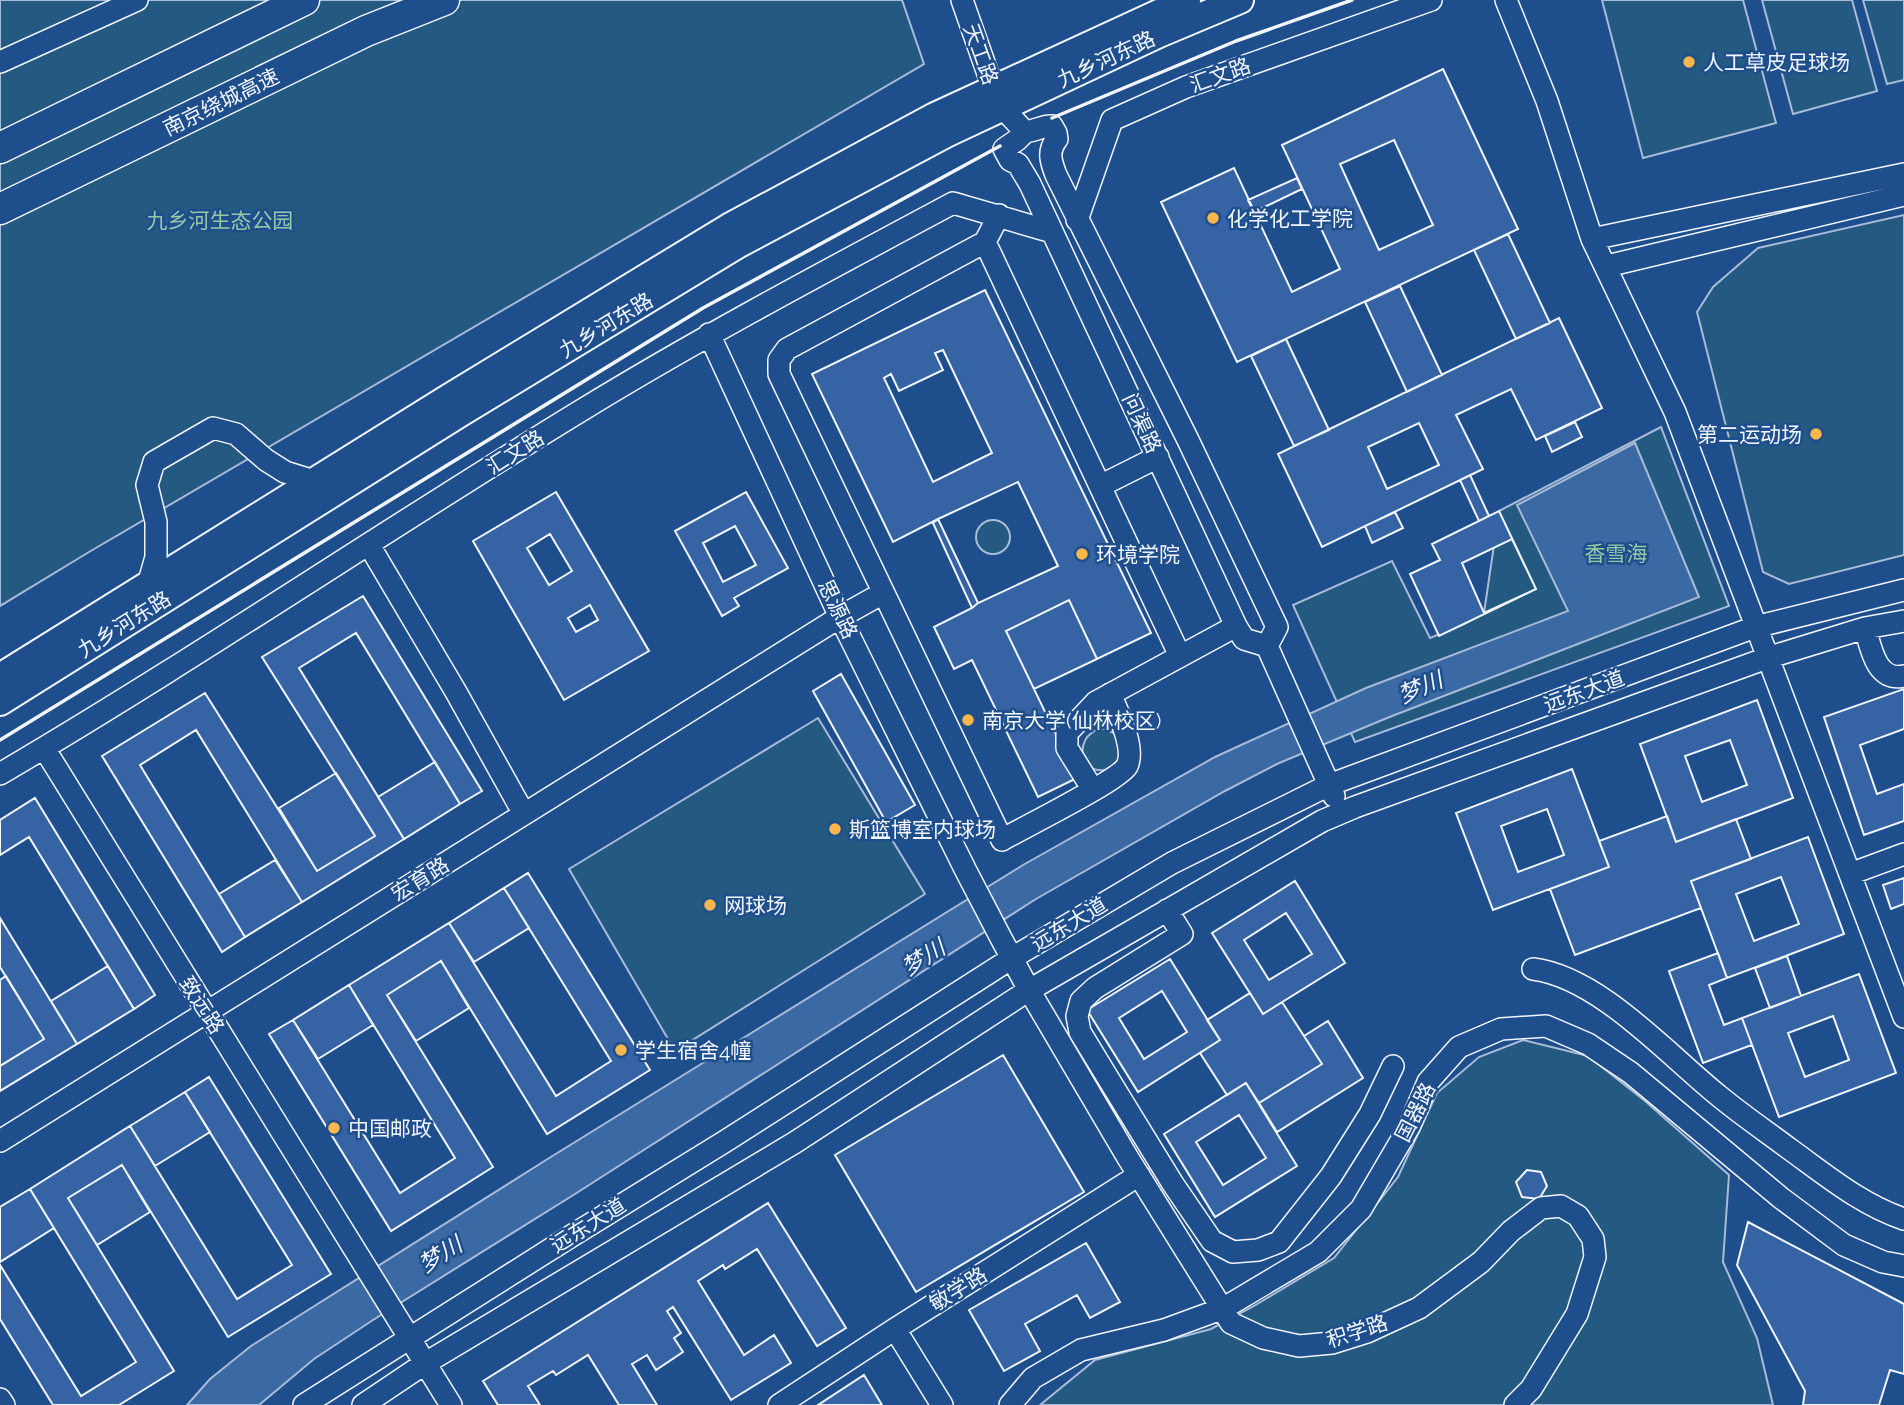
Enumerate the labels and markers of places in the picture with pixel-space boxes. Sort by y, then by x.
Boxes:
place label: 人工草皮足球场 [1703,50,1850,75]
marker: 人工草皮足球场 [1681,54,1697,70]
place label: 化学化工学院 [1227,206,1353,231]
marker: 化学化工学院 [1205,210,1221,226]
place label: 第二运动场 [1697,422,1802,447]
marker: 第二运动场 [1808,426,1824,442]
place label: 环境学院 [1096,542,1180,567]
marker: 环境学院 [1074,546,1090,562]
place label: 南京大学(仙林校区) [982,708,1161,733]
marker: 南京大学(仙林校区) [960,712,976,728]
place label: 斯篮博室内球场 [849,817,996,842]
marker: 斯篮博室内球场 [827,821,843,837]
place label: 网球场 [724,893,787,918]
marker: 网球场 [702,897,718,913]
place label: 学生宿舍4幢 [635,1038,751,1063]
marker: 学生宿舍4幢 [613,1042,629,1058]
place label: 中国邮政 [348,1116,432,1141]
marker: 中国邮政 [326,1120,342,1136]

